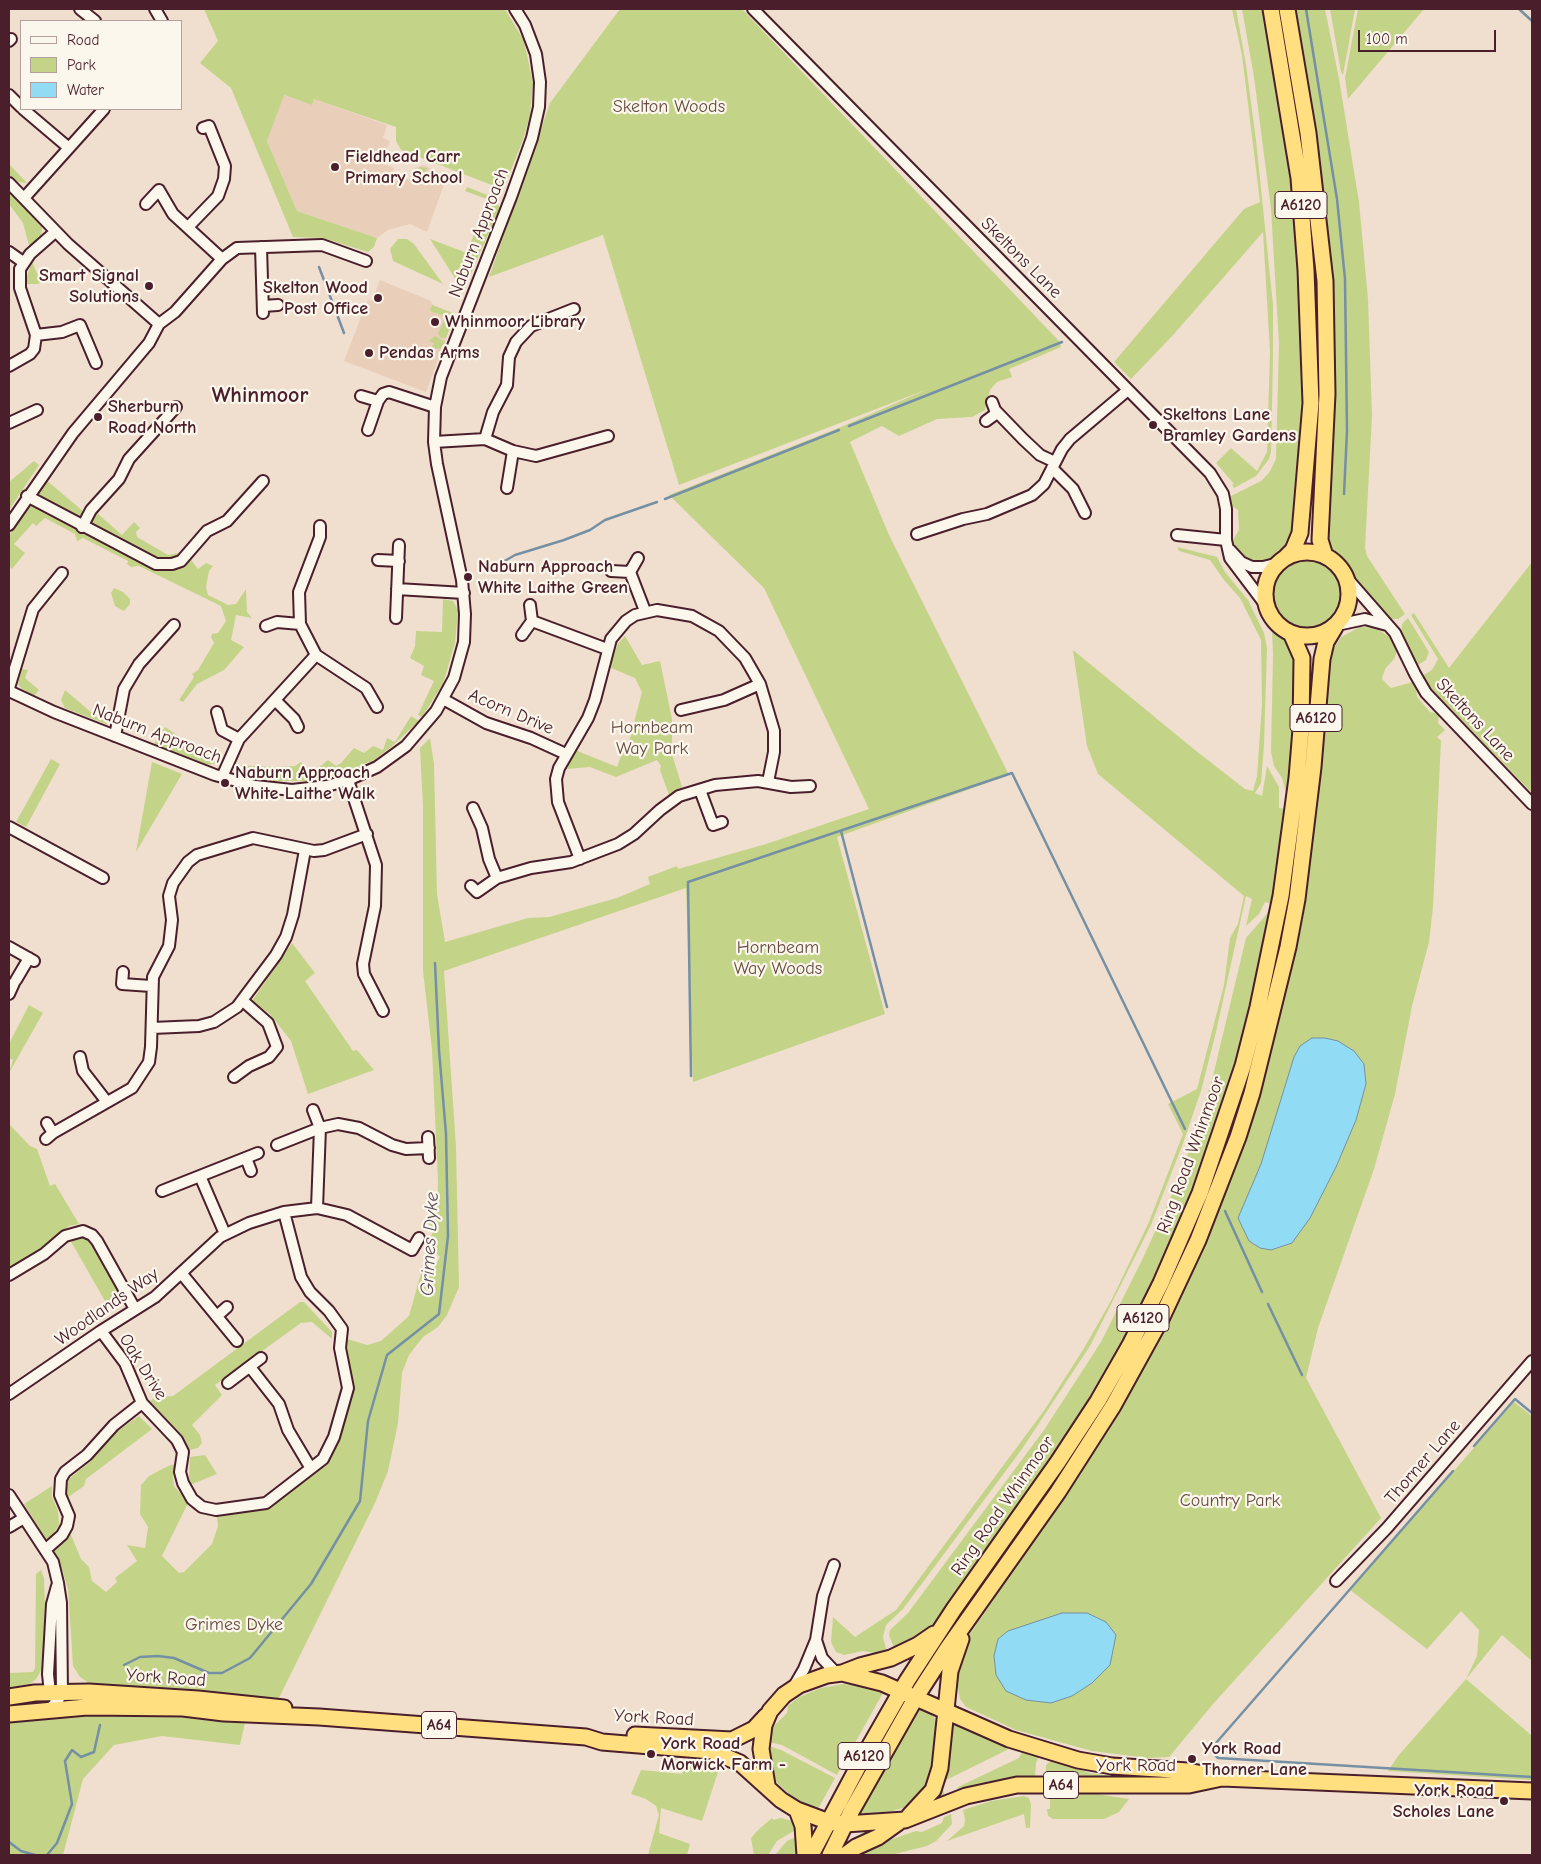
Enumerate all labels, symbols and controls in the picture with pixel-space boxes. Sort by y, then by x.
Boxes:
legend [20,20,182,110]
scale bar [1361,20,1498,52]
text: 100 m [1366,30,1408,48]
text: Road [67,31,99,49]
text: Park [67,56,96,74]
text: Water [67,81,104,99]
park label: Skelton Woods [613,96,725,118]
place label: Fieldhead Carr Primary School [345,146,463,188]
marker: Fieldhead Carr Primary School [329,161,341,173]
street label: Naburn Approach [444,165,514,301]
road number: A6120 [1275,192,1327,218]
street label: Skeltons Lane [976,213,1066,303]
place label: Smart Signal Solutions [39,265,139,308]
place label: Skelton Wood Post Office [263,277,368,320]
marker: Smart Signal Solutions [143,280,155,292]
marker: Skelton Wood Post Office [372,292,384,304]
place label: Whinmoor Library [445,311,585,333]
marker: Whinmoor Library [429,316,441,328]
place label: Pendas Arms [379,342,479,364]
marker: Pendas Arms [363,347,375,359]
district label: Whinmoor [212,383,308,409]
place label: Sherburn Road North [108,396,196,438]
place label: Skeltons Lane Bramley Gardens [1163,404,1296,446]
marker: Sherburn Road North [92,411,104,423]
marker: Skeltons Lane Bramley Gardens [1147,419,1159,431]
place label: Naburn Approach White Laithe Green [478,556,628,598]
marker: Naburn Approach White Laithe Green [462,571,474,583]
street label: Skeltons Lane [1431,674,1519,766]
street label: Acorn Drive [465,684,557,740]
street label: Naburn Approach [89,699,225,769]
road number: A6120 [1290,704,1342,731]
park label: Hornbeam Way Park [611,717,693,760]
place label: Naburn Approach White Laithe Walk [235,762,375,804]
marker: Naburn Approach White Laithe Walk [219,777,231,789]
park label: Hornbeam Way Woods [734,937,822,980]
street label: Ring Road Whinmoor [1153,1074,1229,1236]
water label: Grimes Dyke [416,1191,444,1297]
street label: Woodlands Way [51,1263,163,1351]
road number: A6120 [1117,1305,1169,1332]
street label: Oak Drive [114,1330,172,1404]
street label: Thorner Lane [1380,1415,1466,1509]
street label: Ring Road Whinmoor [947,1432,1059,1580]
park label: Country Park [1180,1490,1280,1512]
park label: Grimes Dyke [185,1614,283,1636]
street label: York Road [125,1664,207,1692]
street label: York Road [614,1705,694,1731]
road number: A64 [422,1712,456,1738]
place label: York Road Morwick Farm - [661,1733,786,1776]
place label: York Road Thorner Lane [1202,1738,1307,1780]
road number: A6120 [838,1742,890,1770]
marker: York Road Morwick Farm - [645,1748,657,1760]
marker: York Road Thorner Lane [1186,1753,1198,1765]
street label: York Road [1096,1755,1176,1777]
road number: A64 [1044,1772,1078,1798]
place label: York Road Scholes Lane [1393,1780,1494,1822]
marker: York Road Scholes Lane [1498,1795,1510,1807]

